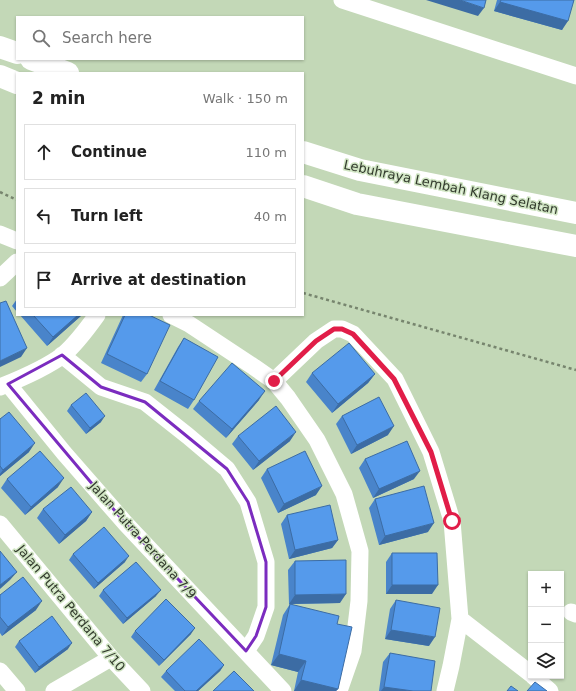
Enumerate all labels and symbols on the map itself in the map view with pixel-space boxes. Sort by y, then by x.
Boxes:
street label: Lebuhraya Lembah Klang Selatan [342,157,560,217]
route end [265,372,283,390]
street label: Jalan Putra Perdana 7/9 [86,478,199,602]
route start [443,512,461,530]
street label: Jalan Putra Perdana 7/10 [13,541,128,674]

